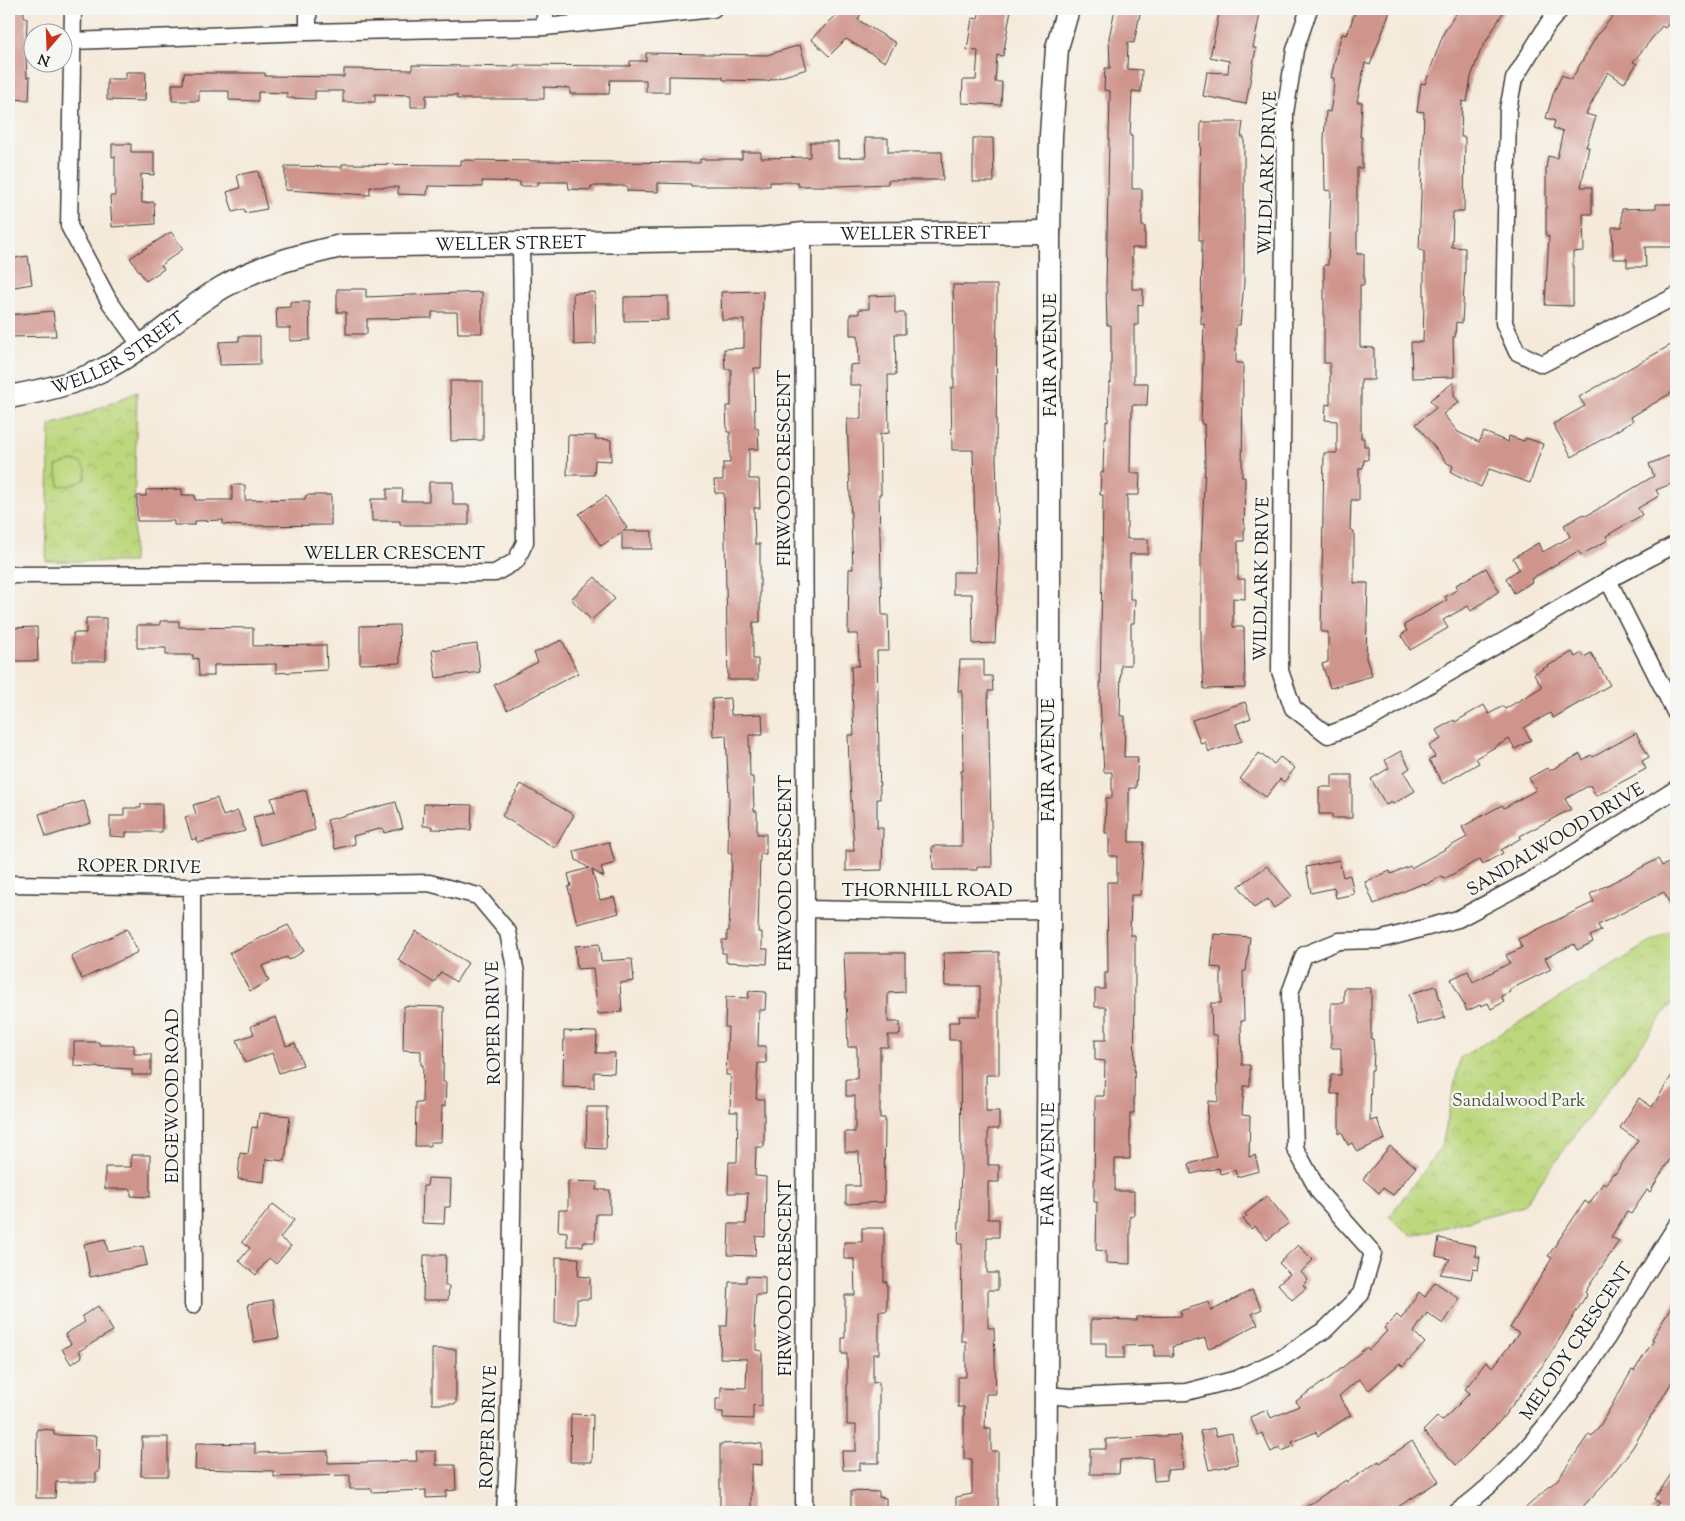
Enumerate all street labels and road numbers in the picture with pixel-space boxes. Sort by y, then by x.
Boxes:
street label: WILDLARK DRIVE [1253,90,1285,256]
street label: WELLER STREET [840,221,991,249]
street label: WELLER STREET [435,231,587,259]
street label: FAIR AVENUE [1039,293,1065,417]
street label: WELLER STREET [49,306,192,403]
street label: FIRWOOD CRESCENT [773,369,799,566]
street label: WILDLARK DRIVE [1249,496,1277,662]
street label: WELLER CRESCENT [303,542,485,568]
street label: FAIR AVENUE [1037,698,1063,822]
street label: FIRWOOD CRESCENT [774,774,800,971]
street label: SANDALWOOD DRIVE [1462,777,1650,904]
street label: ROPER DRIVE [77,854,201,882]
street label: THORNHILL ROAD [842,879,1012,905]
street label: ROPER DRIVE [481,961,509,1085]
street label: EDGEWOOD ROAD [161,1009,187,1183]
street label: FAIR AVENUE [1036,1102,1063,1226]
street label: FIRWOOD CRESCENT [774,1179,800,1376]
street label: MELODY CRESCENT [1515,1258,1640,1426]
street label: ROPER DRIVE [475,1365,505,1490]

